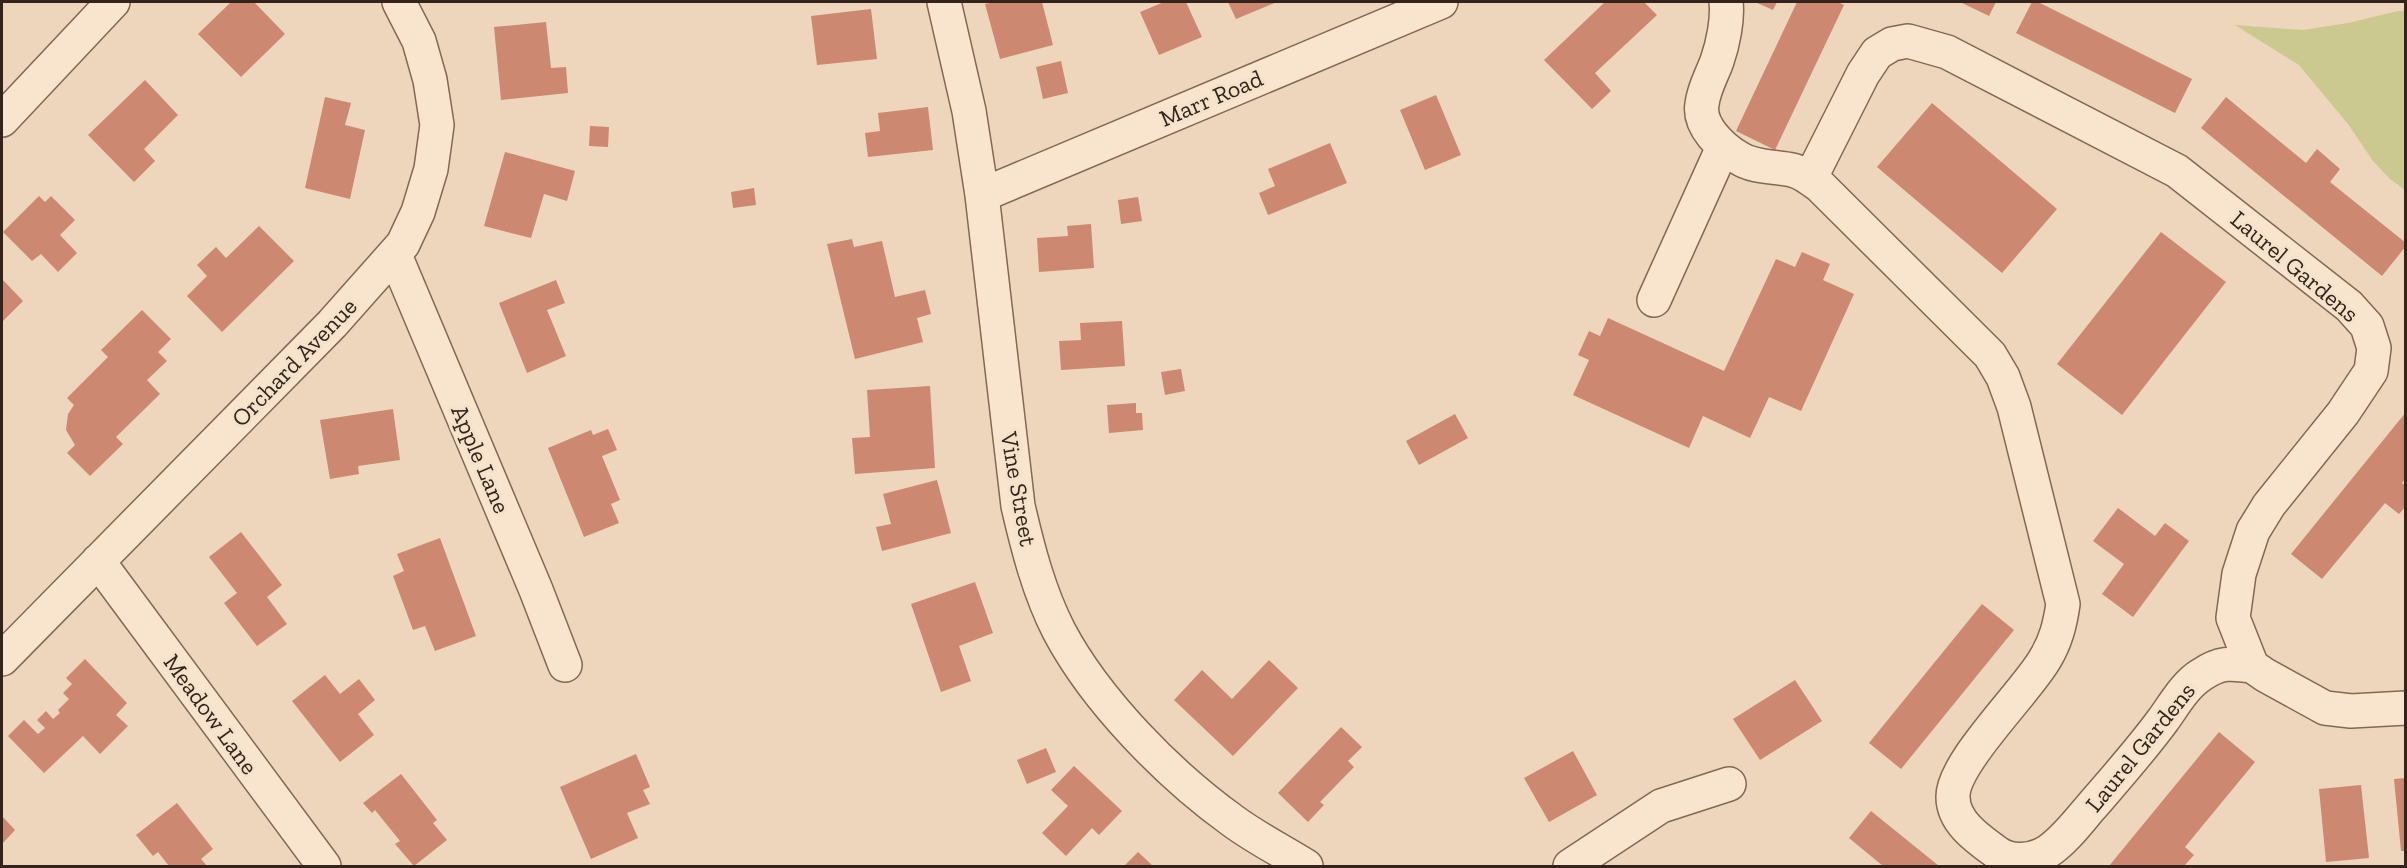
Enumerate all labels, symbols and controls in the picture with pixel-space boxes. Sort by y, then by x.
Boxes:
street label: Marr Road [1155,63,1267,133]
street label: Laurel Gardens [2225,204,2365,328]
street label: Orchard Avenue [225,292,363,432]
street label: Apple Lane [445,401,517,517]
street label: Vine Street [995,429,1043,548]
street label: Meadow Lane [158,648,264,780]
street label: Laurel Gardens [2079,676,2201,818]

